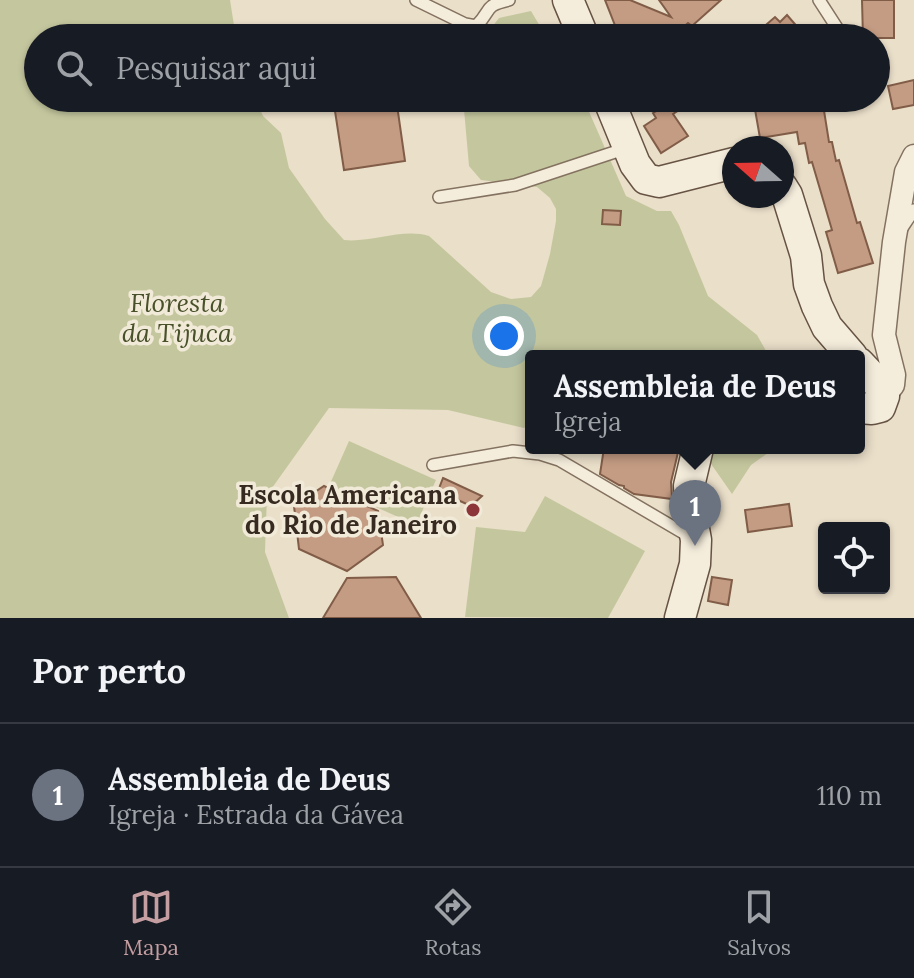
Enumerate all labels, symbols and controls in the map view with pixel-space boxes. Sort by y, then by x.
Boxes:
search box [24,24,890,112]
icon: search [52,46,96,90]
text: Pesquisar aqui [116,49,317,87]
north arrow [722,136,794,208]
park label: Floresta da Tijuca [122,286,233,349]
your location [484,316,524,356]
popup [525,350,865,454]
text: Assembleia de Deus [554,367,836,405]
text: Igreja [554,405,622,438]
place label: Escola Americana do Rio de Janeiro [238,478,457,541]
pin: 1 [669,480,721,546]
marker: Escola Americana do Rio de Janeiro [464,501,482,519]
map controls [818,522,890,594]
button: locate [818,522,890,594]
text: Por perto [32,649,186,692]
text: Assembleia de Deus [108,760,391,798]
text: 1 [53,779,63,812]
text: 110 m [817,779,882,812]
text: Igreja · Estrada da Gávea [108,798,404,831]
tab: Mapa [123,885,179,961]
tab: Rotas [425,885,481,961]
tab: Salvos [727,885,791,961]

